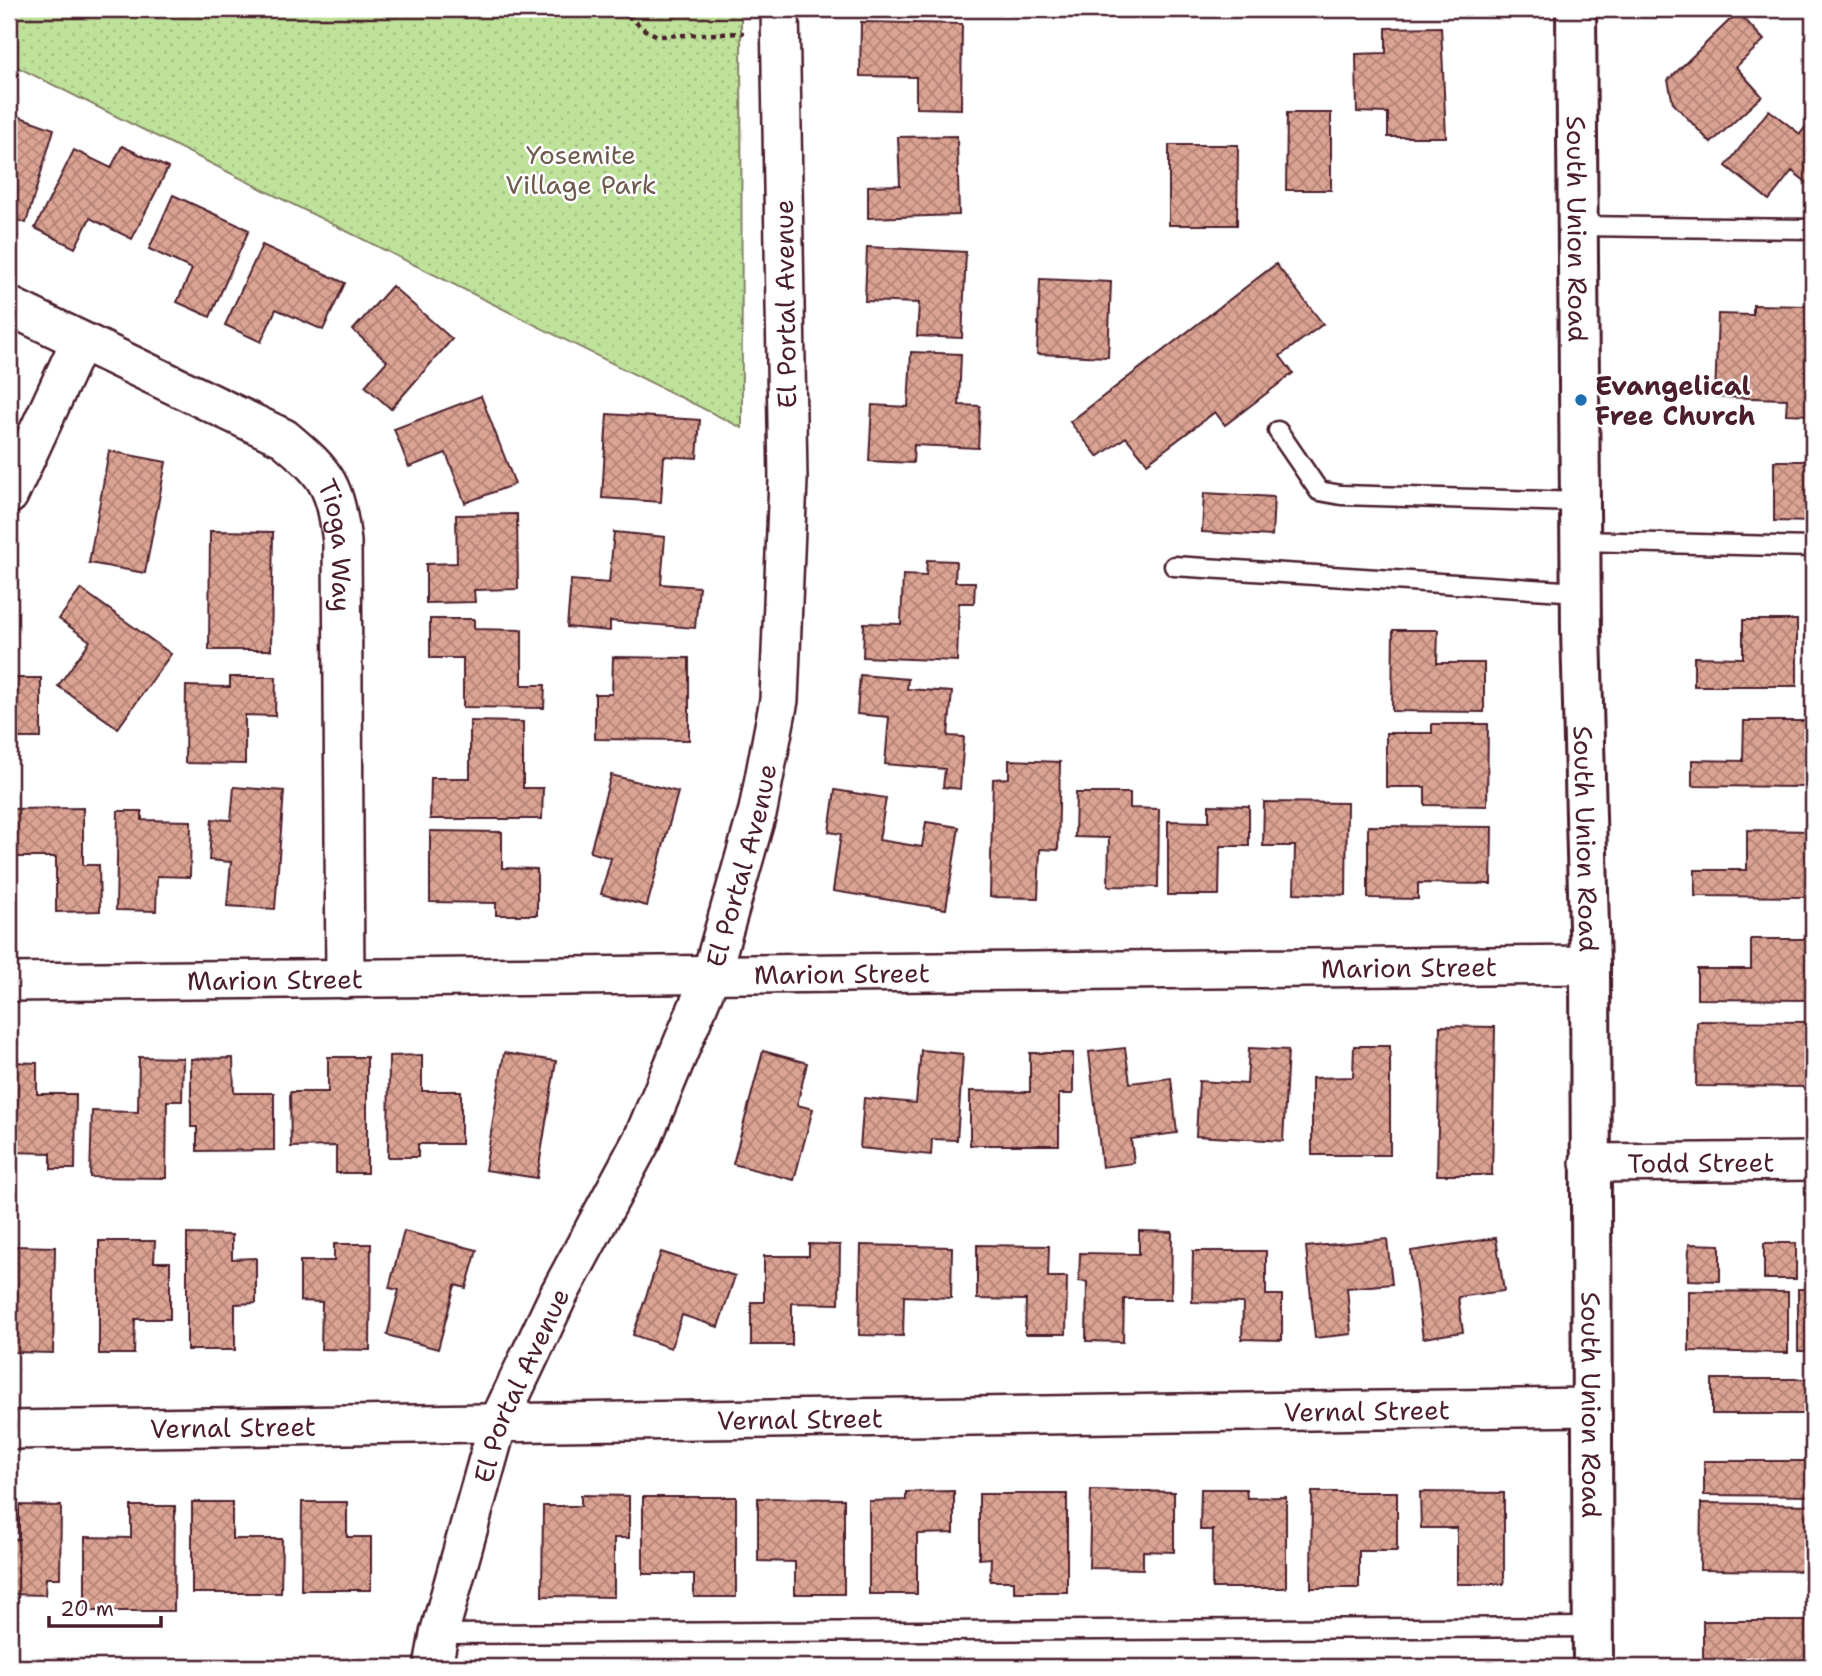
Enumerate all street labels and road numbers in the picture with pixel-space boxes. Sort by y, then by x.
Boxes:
street label: South Union Road [1559,116,1596,342]
street label: El Portal Avenue [766,199,804,409]
street label: Tioga Way [310,473,360,612]
street label: South Union Road [1566,725,1607,953]
street label: El Portal Avenue [697,761,784,971]
street label: Marion Street [1321,949,1497,985]
street label: Marion Street [754,955,930,991]
street label: Marion Street [187,961,363,998]
street label: Todd Street [1627,1144,1775,1180]
street label: El Portal Avenue [465,1281,577,1487]
street label: South Union Road [1574,1292,1610,1518]
street label: Vernal Street [1283,1392,1450,1429]
street label: Vernal Street [717,1400,883,1437]
street label: Vernal Street [150,1408,316,1445]

